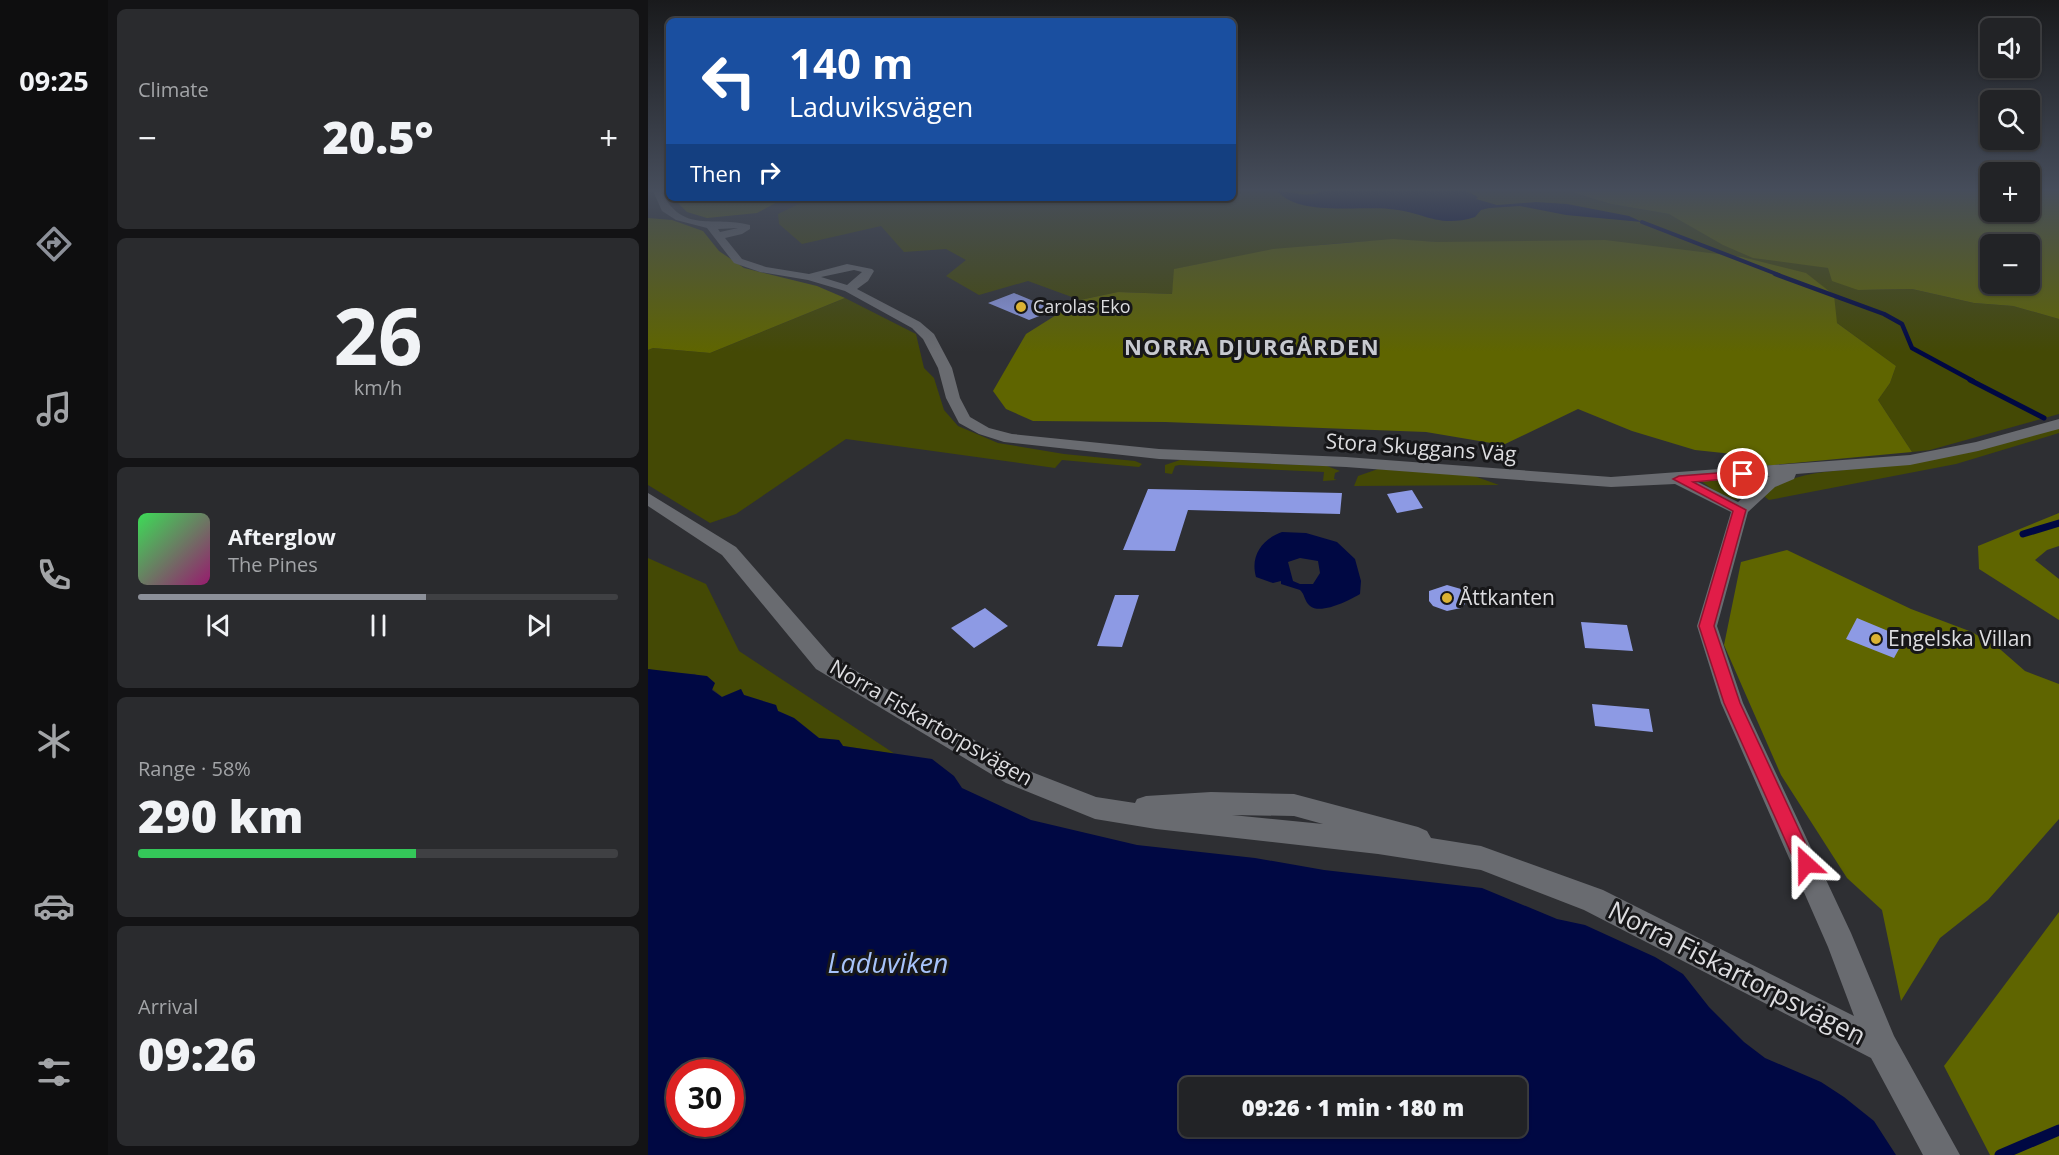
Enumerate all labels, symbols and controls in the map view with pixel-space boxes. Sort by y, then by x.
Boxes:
map controls [1980,18,2040,294]
button: sound [1980,18,2040,78]
text: 140 m [789,34,913,91]
icon: left [690,42,768,120]
text: 09:25 [19,62,89,99]
text: Climate [138,76,209,103]
text: Laduviksvägen [789,88,973,125]
button: search [1980,90,2040,150]
text: 20.5° [322,106,434,167]
text: − [138,115,157,160]
text: + [599,115,618,160]
icon: right [753,156,786,189]
text: Then [690,158,741,188]
button: + [1980,162,2040,222]
icon: directions [33,223,75,265]
button: − [1980,234,2040,294]
text: 26 [333,282,423,388]
place label: Carolas Eko [1033,294,1131,318]
marker: Carolas Eko [1014,300,1028,314]
district label: NORRA DJURGÅRDEN [1124,331,1380,361]
text: km/h [354,374,402,401]
icon: music [33,388,75,430]
street label: Stora Skuggans Väg [1325,426,1517,468]
pin [1717,448,1768,499]
icon: arrive [1726,457,1759,490]
text: Afterglow [228,521,336,551]
text: The Pines [228,551,318,578]
icon: phone [33,554,75,596]
place label: Åttkanten [1459,583,1555,611]
marker: Åttkanten [1440,591,1454,605]
icon: previous [202,609,235,642]
icon: pause [362,609,395,642]
icon: next [522,609,555,642]
place label: Engelska Villan [1888,624,2032,652]
marker: Engelska Villan [1869,632,1883,646]
street label: Norra Fiskartorpsvägen [825,653,1038,792]
icon: climate [33,720,75,762]
text: Range · 58% [138,755,251,782]
text: 290 km [138,785,303,846]
position arrow [1774,832,1838,896]
icon: car [33,885,75,927]
street label: Norra Fiskartorpsvägen [1602,891,1872,1053]
water label: Laduviken [828,944,948,981]
text: Arrival [138,993,198,1020]
text: 09:26 [138,1023,256,1084]
icon: filters [33,1051,75,1093]
speed limit sign: 30 [666,1059,744,1137]
text: 09:26 · 1 min · 180 m [1242,1092,1464,1122]

